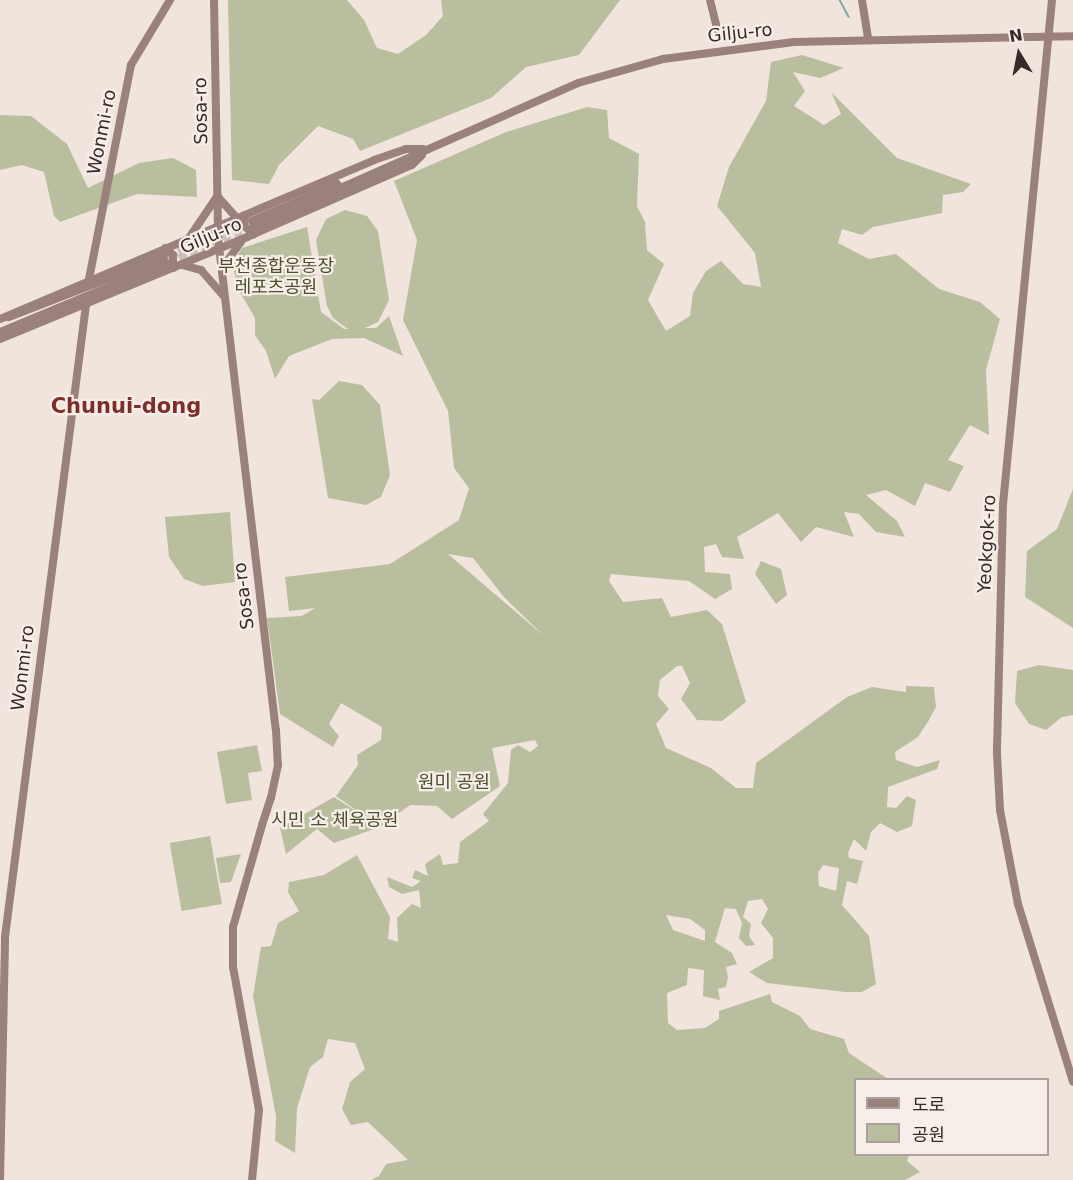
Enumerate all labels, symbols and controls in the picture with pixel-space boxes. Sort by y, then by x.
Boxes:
street label: Gilju-ro [707,19,773,47]
north arrow [989,24,1049,84]
text: N [1008,25,1024,46]
street label: Sosa-ro [190,77,212,145]
street label: Wonmi-ro [83,88,121,176]
street label: Gilju-ro [177,213,245,259]
park label: 부천종합운동장 레포츠공원 [218,256,334,298]
district label: Chunui-dong [51,393,201,419]
street label: Yeokgok-ro [974,494,1000,594]
street label: Sosa-ro [229,561,259,631]
street label: Wonmi-ro [7,624,39,712]
park label: 원미 공원 [418,771,490,793]
park label: 시민 소 체육공원 [271,809,399,831]
legend [854,1078,1049,1156]
text: 도로 [912,1094,945,1115]
text: 공원 [912,1124,945,1145]

